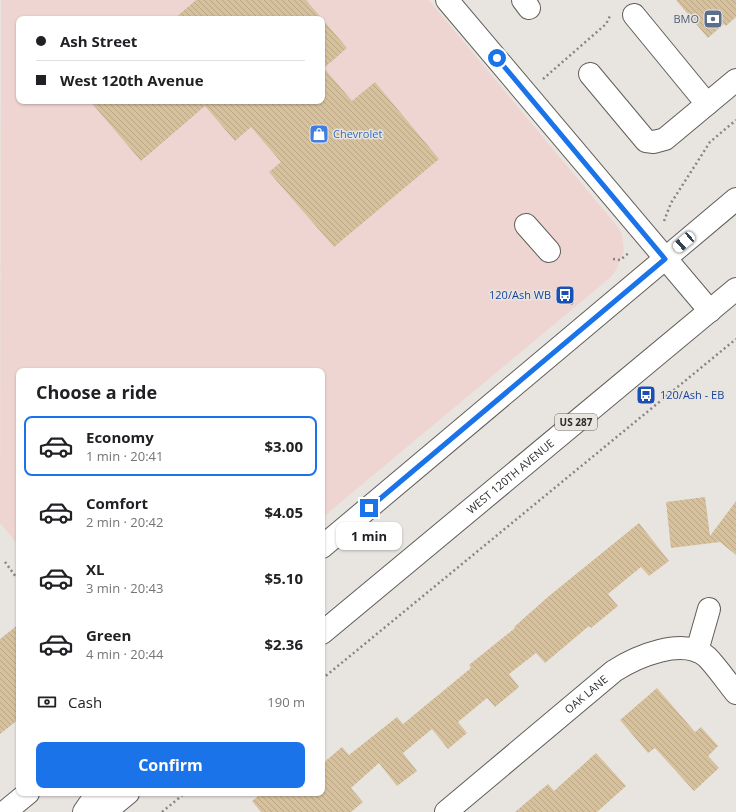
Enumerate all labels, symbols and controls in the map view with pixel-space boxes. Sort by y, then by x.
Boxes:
bank icon: BMO [702,8,724,30]
place label: BMO [673,11,699,26]
text: Ash Street [60,31,137,51]
route start [488,49,506,67]
text: West 120th Avenue [60,70,204,90]
shop icon: Chevrolet [308,123,330,145]
place label: Chevrolet [333,126,382,141]
car [671,230,697,254]
bus stop icon: 120/Ash WB [554,284,576,306]
place label: 120/Ash WB [489,287,551,302]
text: Choose a ride [36,380,157,404]
bus stop icon: 120/Ash - EB [635,384,657,406]
place label: 120/Ash - EB [660,387,724,402]
road number: US 287 [555,414,597,430]
text: Economy [86,427,154,447]
icon: car [38,428,74,464]
street label: WEST 120TH AVENUE [463,435,557,517]
text: $3.00 [264,436,303,456]
text: 1 min · 20:41 [86,447,163,465]
text: Comfort [86,493,148,513]
icon: car [38,494,74,530]
route end [360,499,378,517]
text: $4.05 [264,502,303,522]
text: 2 min · 20:42 [86,513,163,531]
callout: 1 min [336,522,402,550]
text: 1 min [351,527,387,545]
text: XL [86,559,104,579]
icon: car [38,560,74,596]
text: $5.10 [264,568,303,588]
text: 3 min · 20:43 [86,579,163,597]
text: Green [86,625,131,645]
icon: car [38,626,74,662]
text: $2.36 [264,634,303,654]
text: 4 min · 20:44 [86,645,163,663]
street label: OAK LANE [561,671,611,717]
icon: cash [36,691,58,713]
text: Cash [68,692,102,712]
text: 190 m [267,693,305,711]
button: Confirm [36,742,305,788]

